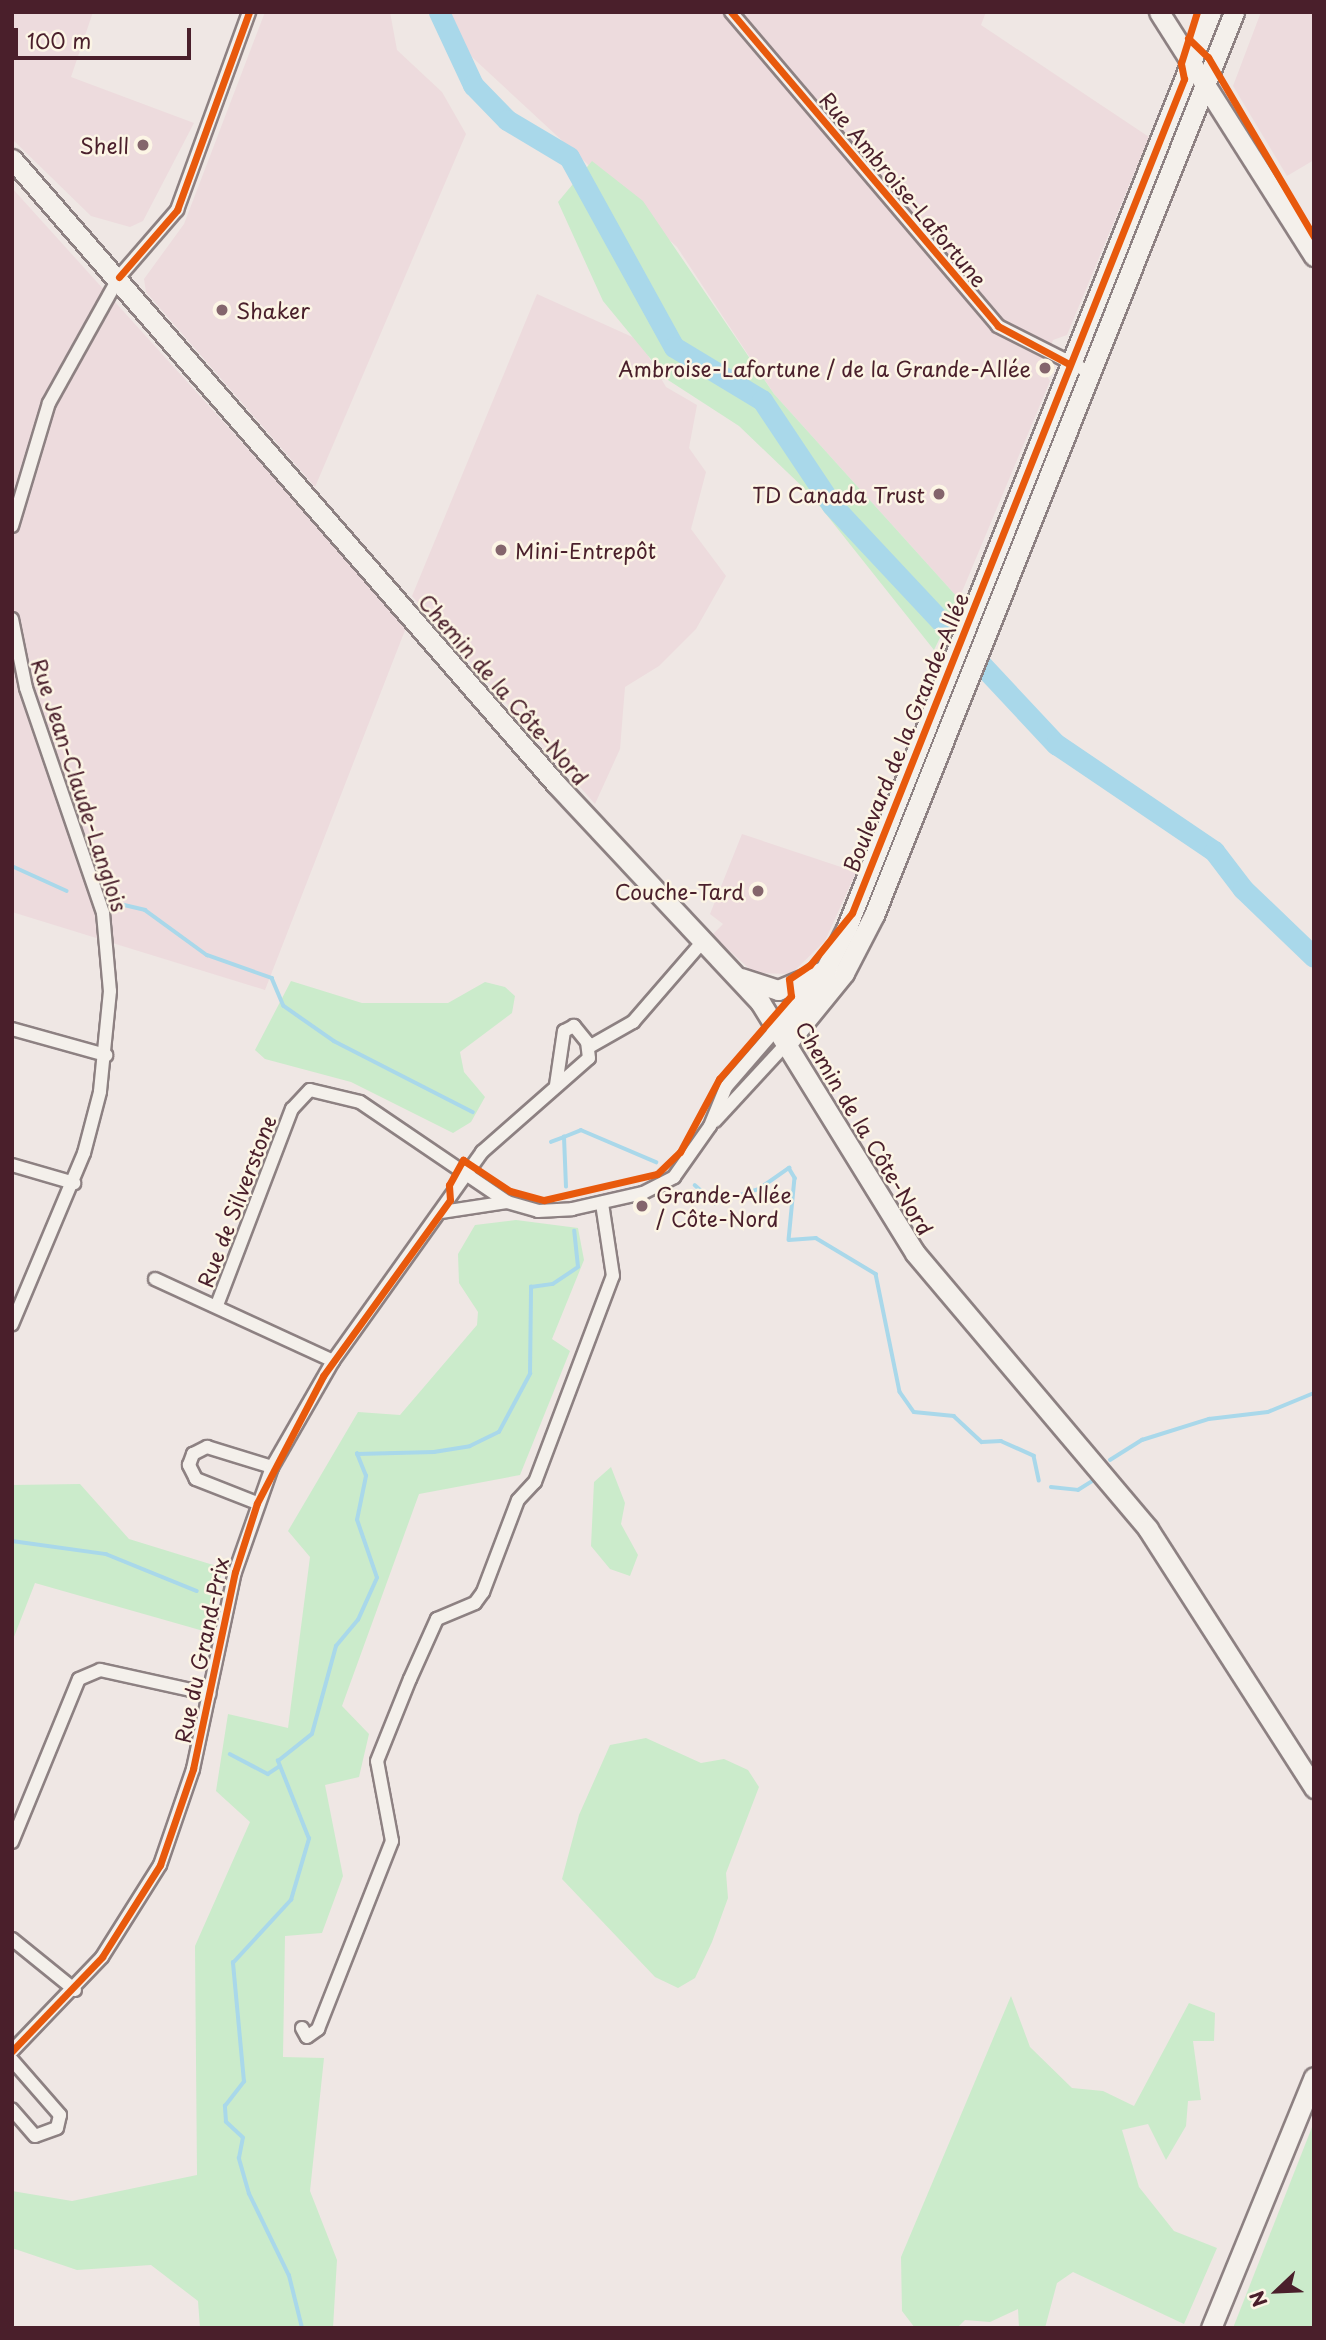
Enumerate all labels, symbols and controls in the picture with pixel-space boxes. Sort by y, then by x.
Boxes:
scale bar [18,14,194,58]
text: 100 m [27,24,91,56]
street label: Rue Ambroise-Lafortune [815,86,993,292]
place label: Shell [80,132,129,158]
marker: Shell [135,137,151,153]
place label: Shaker [236,297,310,323]
marker: Shaker [214,302,230,318]
place label: Ambroise-Lafortune / de la Grande-Allée [615,355,1031,381]
marker: Ambroise-Lafortune / de la Grande-Allée [1037,360,1053,376]
place label: TD Canada Trust [748,481,925,507]
marker: TD Canada Trust [931,486,947,502]
place label: Mini-Entrepôt [515,537,656,563]
marker: Mini-Entrepôt [493,542,509,558]
street label: Chemin de la Côte-Nord [414,588,594,790]
street label: Boulevard de la Grande-Allée [837,589,973,875]
street label: Rue Jean-Claude-Langlois [27,654,133,916]
place label: Couche-Tard [615,878,744,904]
marker: Couche-Tard [750,883,766,899]
street label: Chemin de la Côte-Nord [791,1016,939,1240]
street label: Rue de Silverstone [191,1109,281,1293]
place label: Grande-Allée / Côte-Nord [656,1181,792,1231]
marker: Grande-Allée / Côte-Nord [634,1198,650,1214]
street label: Rue du Grand-Prix [169,1554,233,1746]
north arrow [1242,2256,1312,2326]
text: N [1242,2287,1273,2312]

